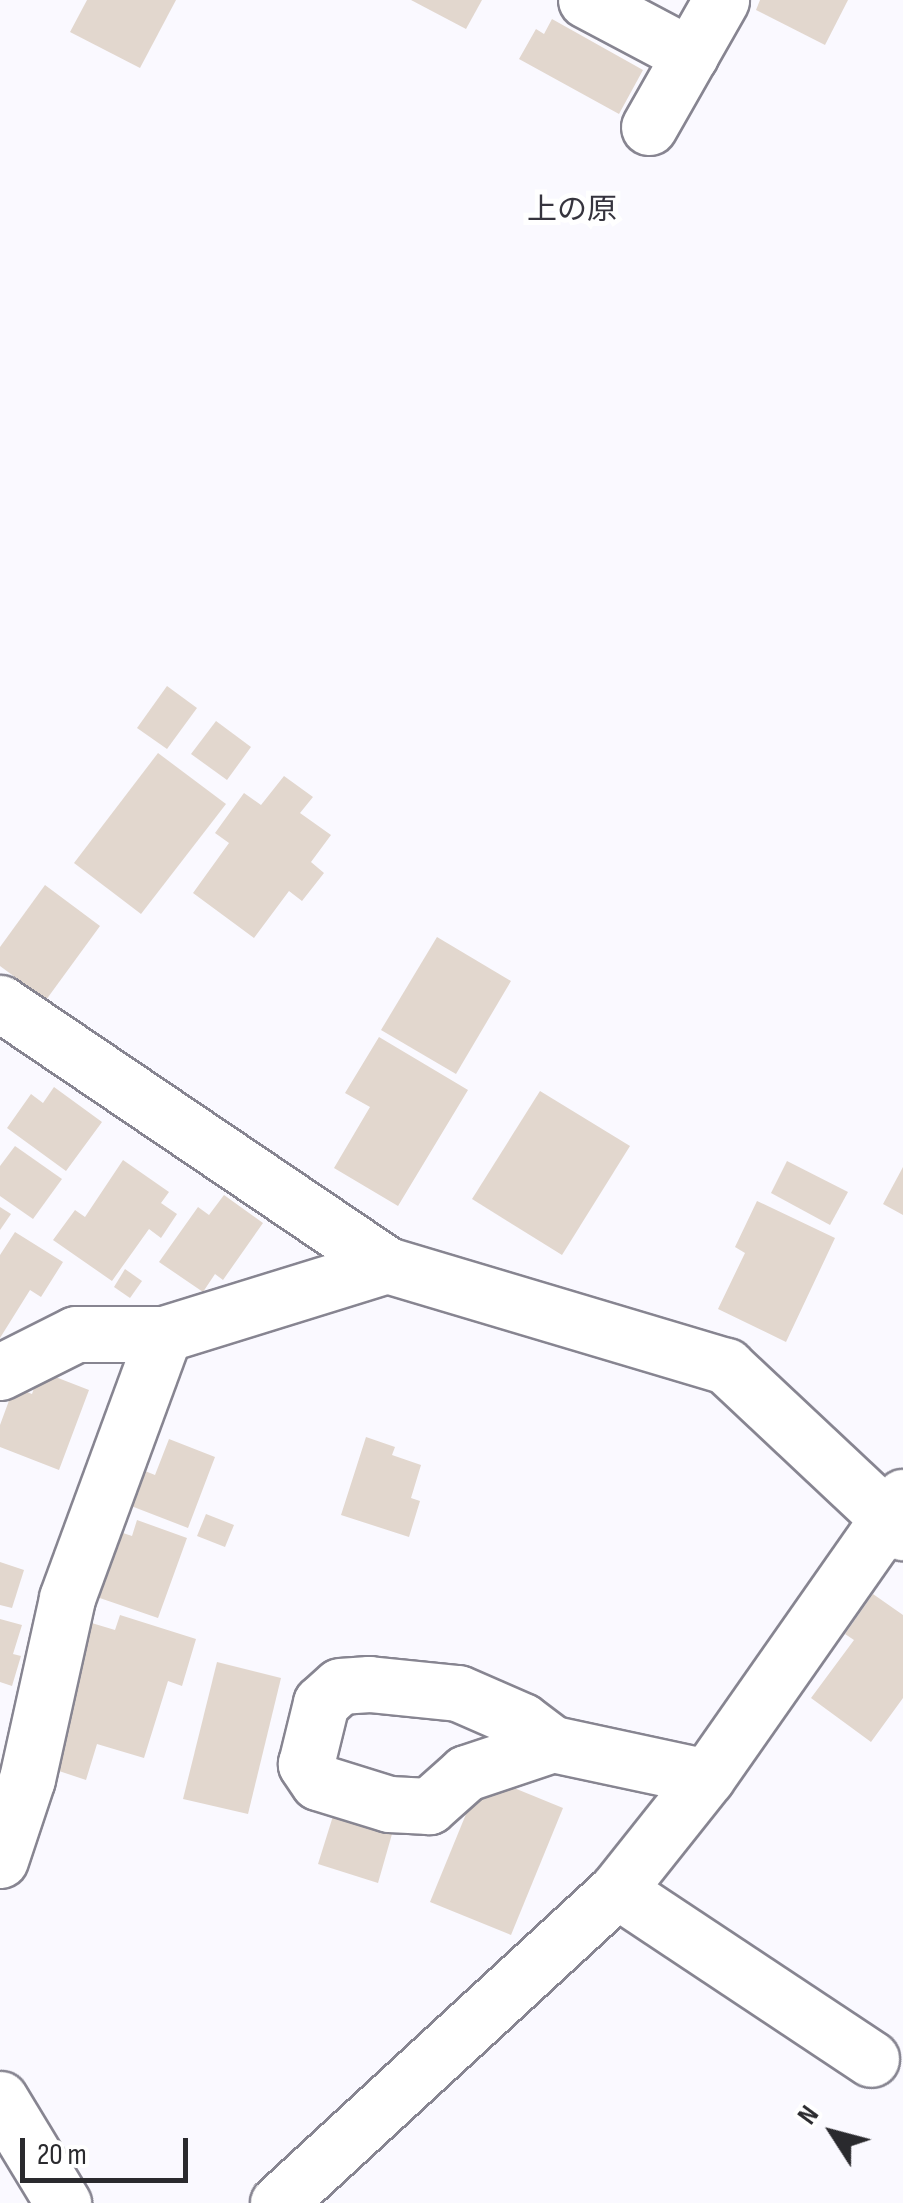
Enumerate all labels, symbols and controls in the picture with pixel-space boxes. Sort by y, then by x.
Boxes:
district label: 上の原 [527,192,617,228]
north arrow [783,2083,883,2183]
text: N [791,2099,826,2131]
scale bar [25,2118,192,2180]
text: 20 m [37,2137,87,2173]

